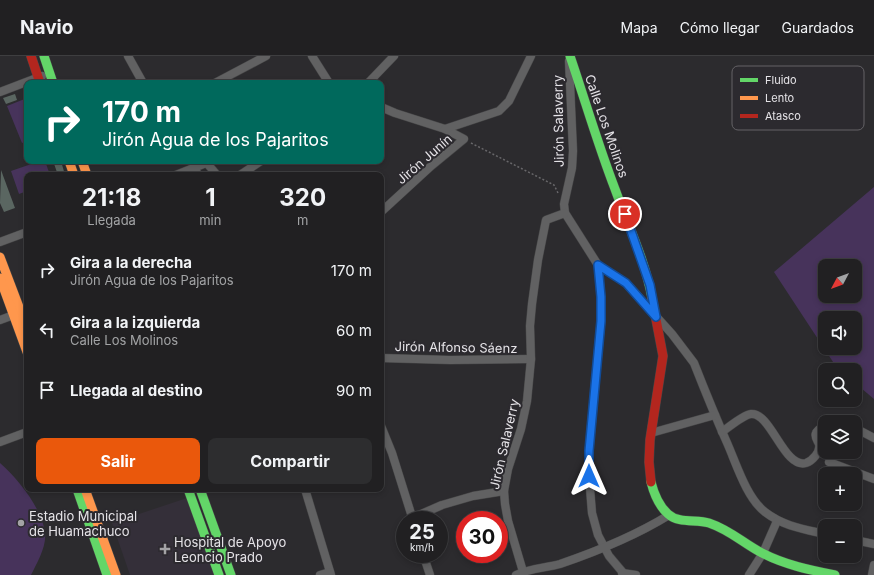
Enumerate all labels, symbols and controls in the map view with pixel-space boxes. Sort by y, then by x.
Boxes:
text: Navio [20,16,73,39]
text: Mapa [621,19,658,36]
text: Cómo llegar [680,19,760,36]
text: Guardados [782,19,854,36]
legend [732,66,864,130]
street label: Calle Los Molinos [582,72,632,180]
text: Fluido [765,73,797,87]
street label: Jirón Salaverry [549,75,567,167]
text: Lento [765,91,795,105]
text: 170 m [102,95,181,129]
icon: right [36,96,88,148]
text: Atasco [765,109,801,123]
text: Jirón Agua de los Pajaritos [102,129,329,150]
street label: Jirón Junín [393,131,455,187]
text: 21:18 [82,183,141,212]
text: 1 [205,183,215,212]
text: 320 [279,183,326,212]
pin [608,197,642,231]
icon: arrive [614,203,636,225]
text: Llegada [87,212,136,228]
text: min [199,212,221,228]
text: m [297,212,308,228]
text: Gira a la derecha [70,253,192,272]
icon: right [36,259,58,281]
north arrow [818,259,862,303]
map controls [818,259,862,563]
text: 170 m [331,261,372,280]
text: Jirón Agua de los Pajaritos [70,272,234,288]
button: sound [818,311,862,355]
text: Gira a la izquierda [70,313,200,332]
icon: left [36,319,58,341]
text: 60 m [336,321,372,340]
text: Calle Los Molinos [70,332,178,348]
street label: Jirón Alfonso Sáenz [394,338,518,356]
button: search [818,363,862,407]
icon: arrive [36,379,58,401]
text: Llegada al destino [70,381,203,400]
text: 90 m [336,381,372,400]
street label: Jirón Salaverry [486,397,522,491]
button: layers [818,415,862,459]
button: Salir [36,438,200,484]
button: Compartir [208,438,372,484]
position arrow [568,455,610,497]
button: + [818,467,862,511]
place label: Estadio Municipal de Huamachuco [29,508,137,539]
speed limit sign: 30 [456,511,508,563]
marker: Estadio Municipal de Huamachuco [16,518,26,528]
button: − [818,519,862,563]
text: 25 [409,520,435,544]
place label: Hospital de Apoyo Leoncio Prado [174,534,287,565]
text: km/h [410,541,434,553]
marker: Hospital de Apoyo Leoncio Prado [159,543,171,555]

